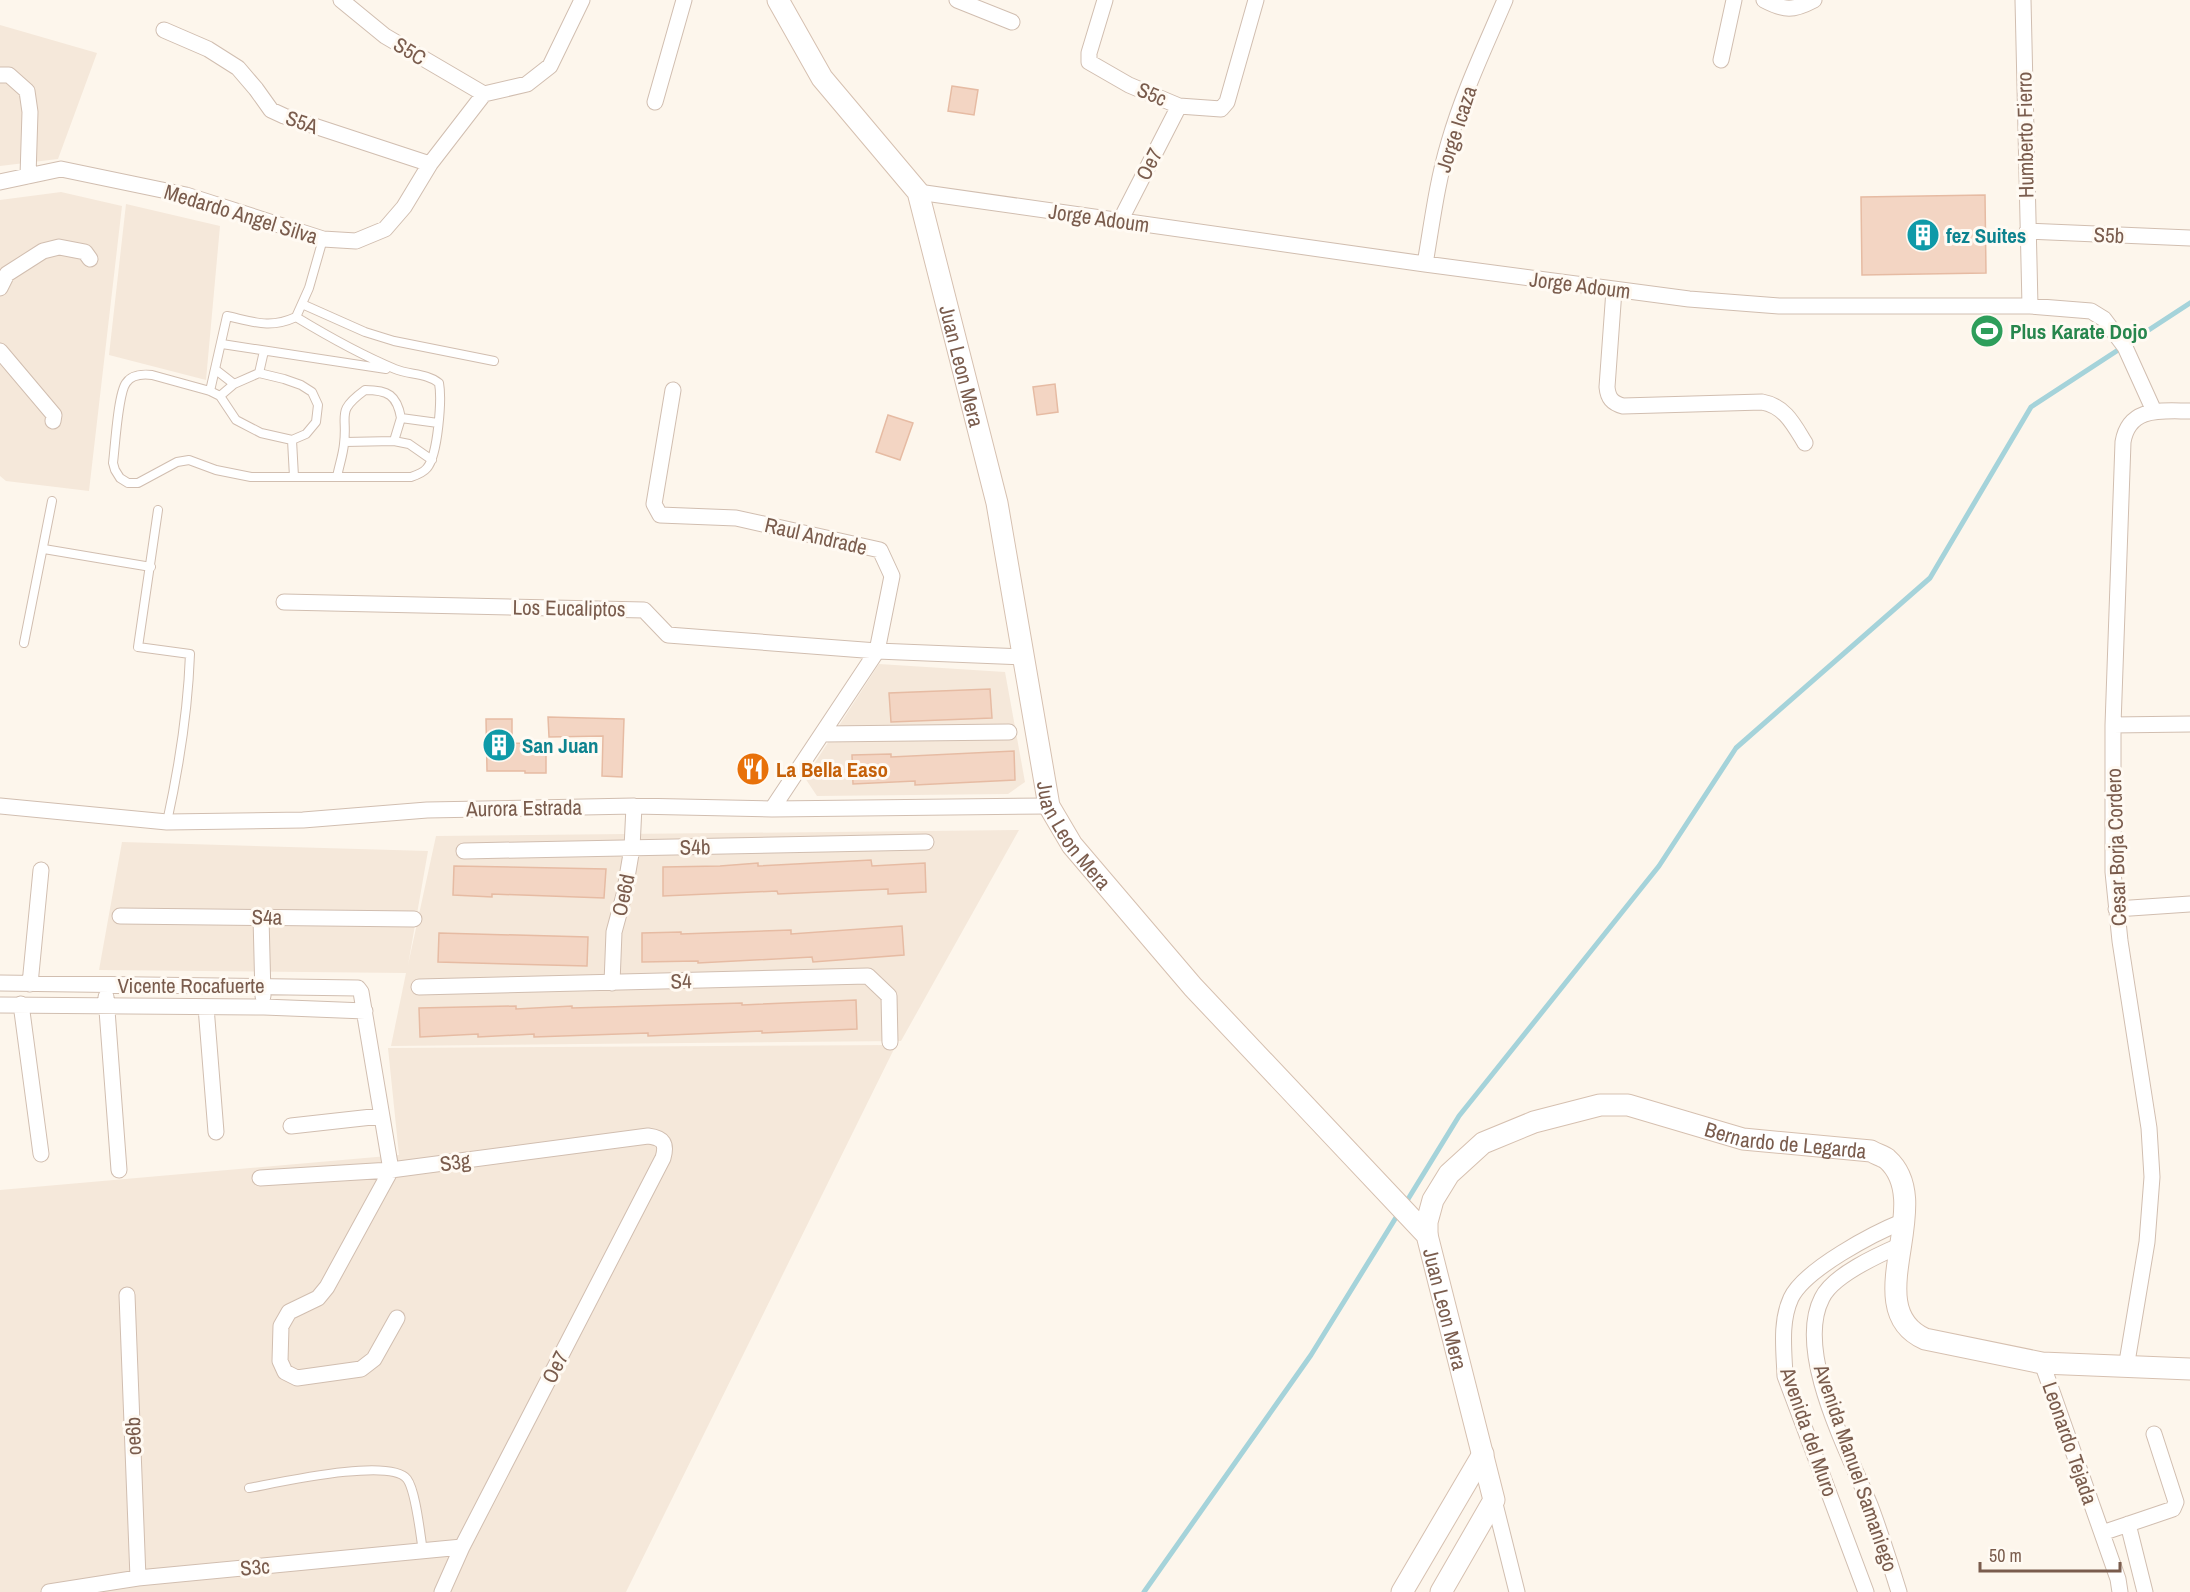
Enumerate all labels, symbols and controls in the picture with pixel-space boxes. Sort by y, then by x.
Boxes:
street label: S5C [388,30,432,72]
street label: Humberto Fierro [2009,72,2041,198]
street label: S5c [1133,75,1171,113]
street label: Jorge Icaza [1428,82,1484,176]
street label: S5A [282,103,323,141]
street label: Oe7 [1129,143,1169,185]
street label: Medardo Angel Silva [161,177,322,251]
street label: Jorge Adoum [1047,197,1151,239]
building icon: fez Suites [1905,217,1941,253]
street label: S5b [2093,220,2125,250]
place label: fez Suites [1946,221,2026,250]
street label: Jorge Adoum [1528,264,1632,306]
street label: Juan Leon Mera [933,302,992,430]
sports icon: Plus Karate Dojo [1969,313,2005,349]
place label: Plus Karate Dojo [2010,317,2148,346]
street label: Raul Andrade [762,510,870,562]
street label: Los Eucaliptos [512,593,626,623]
building icon: San Juan [481,727,517,763]
place label: San Juan [522,731,599,760]
restaurant icon: La Bella Easo [735,751,771,787]
place label: La Bella Easo [776,755,888,784]
street label: Cesar Borja Cordero [2099,768,2133,926]
street label: Juan Leon Mera [1030,779,1118,896]
street label: Aurora Estrada [465,792,583,824]
street label: S4b [679,832,711,862]
street label: Oe6d [604,871,642,919]
street label: S4a [251,902,283,932]
street label: S4 [670,966,692,996]
street label: Vicente Rocafuerte [117,971,265,1000]
street label: Bernardo de Legarda [1702,1114,1868,1165]
street label: S3g [438,1145,473,1178]
street label: Juan Leon Mera [1416,1245,1475,1373]
street label: Oe7 [535,1346,575,1388]
street label: Avenida Manuel Samaniego [1807,1360,1905,1575]
street label: Avenida del Muro [1773,1363,1845,1500]
street label: Leonardo Tejada [2035,1378,2105,1509]
street label: oe6b [118,1416,148,1456]
scale bar [1980,1535,2120,1573]
text: 50 m [1989,1543,2022,1568]
street label: S3c [239,1551,271,1583]

